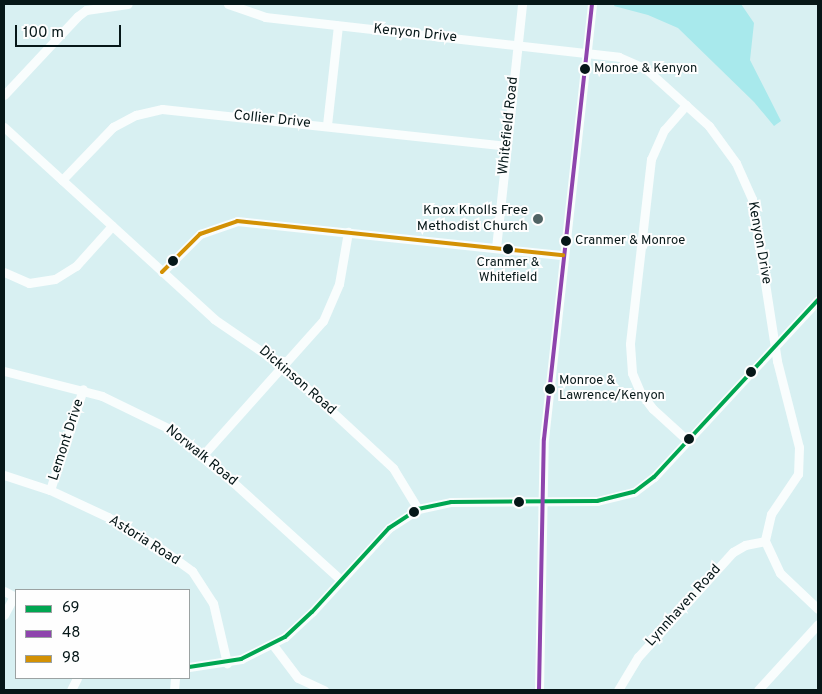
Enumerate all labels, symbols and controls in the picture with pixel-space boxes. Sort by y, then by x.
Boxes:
scale bar [18,15,124,47]
street label: Kenyon Drive [372,21,458,47]
text: 100 m [23,24,64,43]
place label: Monroe & Kenyon [594,61,697,77]
marker: Monroe & Kenyon [580,64,590,74]
street label: Whitefield Road [495,76,523,176]
street label: Collier Drive [233,108,311,132]
street label: Kenyon Drive [743,200,775,286]
place label: Knox Knolls Free Methodist Church [417,203,528,236]
marker: Knox Knolls Free Methodist Church [532,213,544,225]
place label: Cranmer & Monroe [575,233,685,249]
marker: Cranmer & Monroe [561,236,571,246]
marker: Cranmer & Whitefield [503,244,513,254]
unlabelled marker [168,256,178,266]
place label: Cranmer & Whitefield [477,256,539,287]
street label: Dickinson Road [255,343,339,419]
unlabelled marker [746,367,756,377]
place label: Monroe & Lawrence/Kenyon [559,374,665,405]
marker: Monroe & Lawrence/Kenyon [545,384,555,394]
street label: Lemont Drive [46,397,88,483]
street label: Norwalk Road [162,422,240,490]
unlabelled marker [684,434,694,444]
unlabelled marker [514,497,524,507]
unlabelled marker [409,507,419,517]
street label: Astoria Road [105,512,183,570]
street label: Lynnhaven Road [643,562,725,650]
legend [15,589,190,679]
text: 69 [62,599,79,618]
text: 48 [62,624,80,643]
text: 98 [62,649,80,668]

